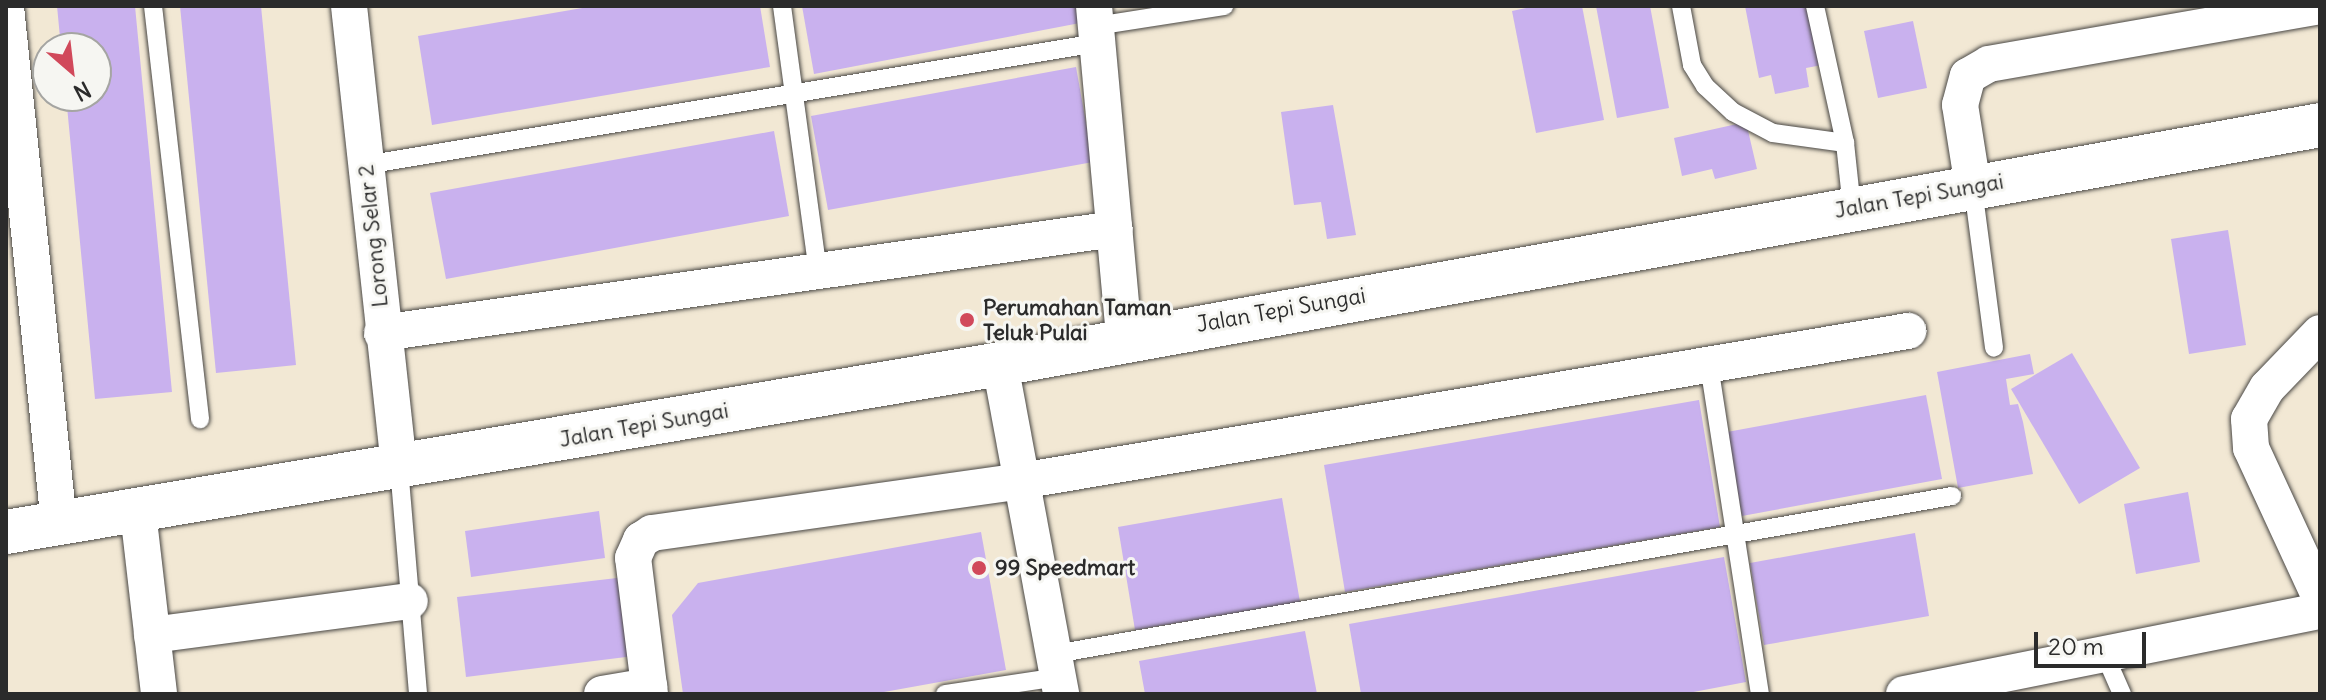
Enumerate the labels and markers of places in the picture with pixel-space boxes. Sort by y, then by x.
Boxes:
place label: Perumahan Taman Teluk Pulai [983,294,1171,346]
marker: Perumahan Taman Teluk Pulai [958,311,976,329]
place label: 99 Speedmart [995,555,1135,581]
marker: 99 Speedmart [970,559,988,577]

